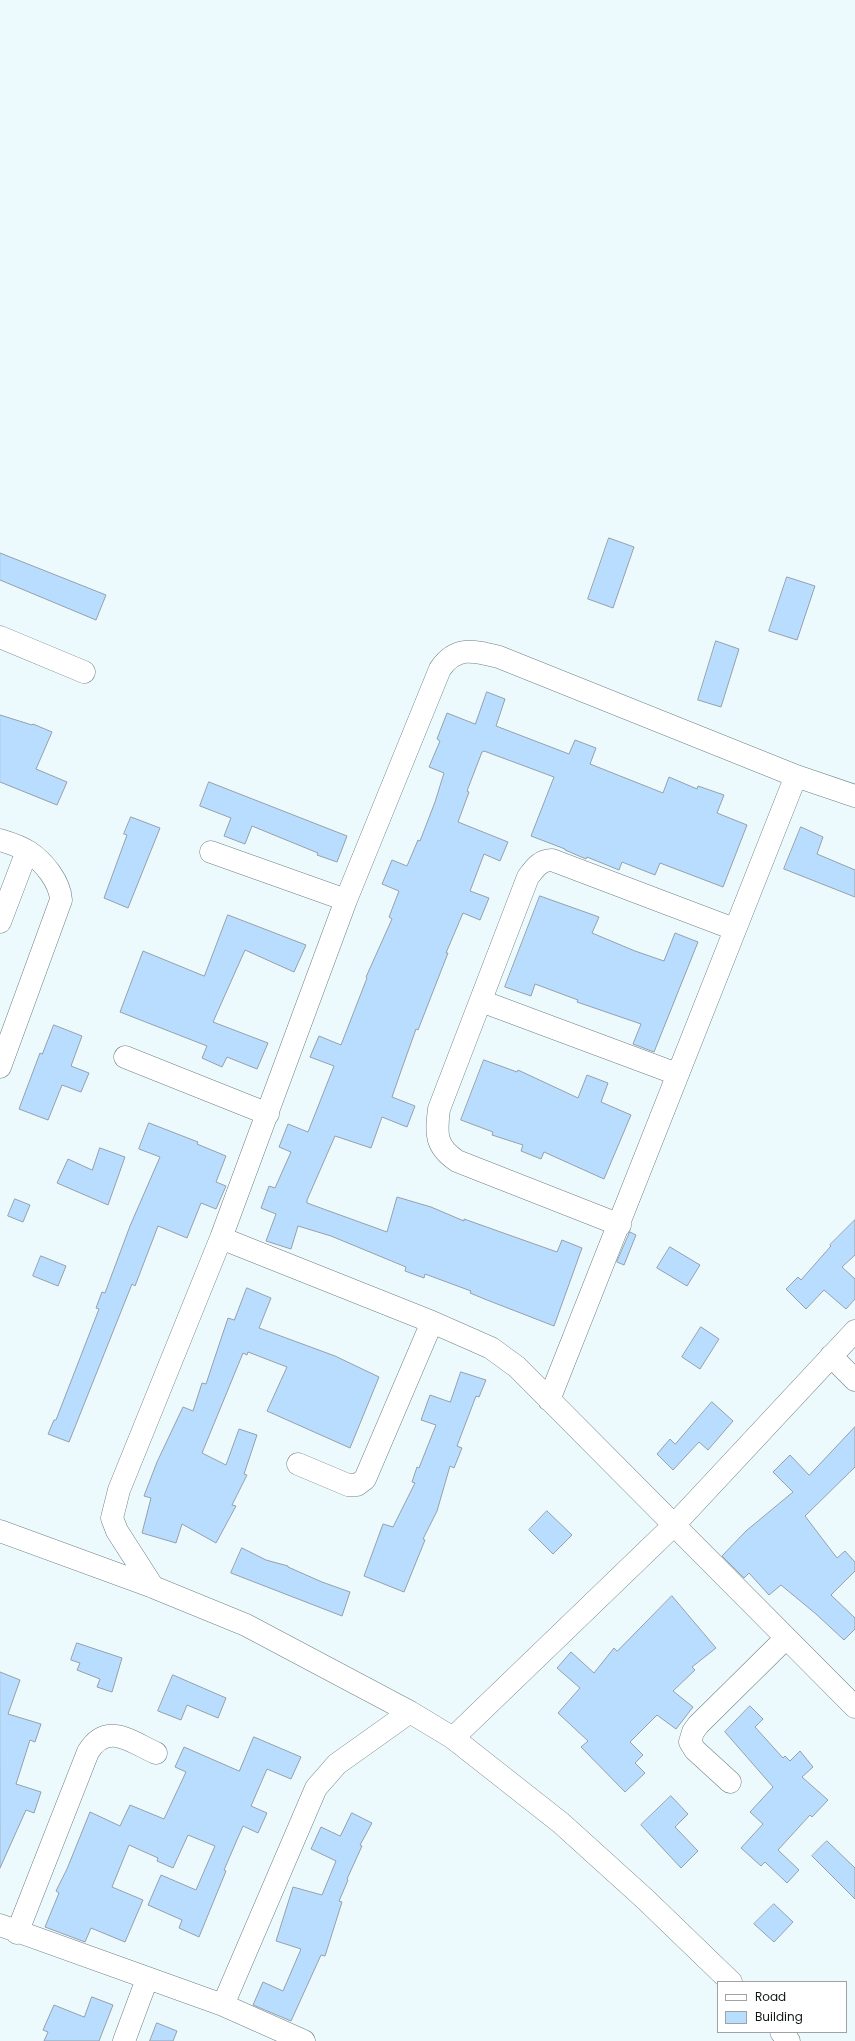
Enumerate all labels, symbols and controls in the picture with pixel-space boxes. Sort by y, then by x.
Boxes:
legend [717,1981,847,2033]
text: Road [755,1988,786,2005]
text: Building [755,2008,803,2025]

